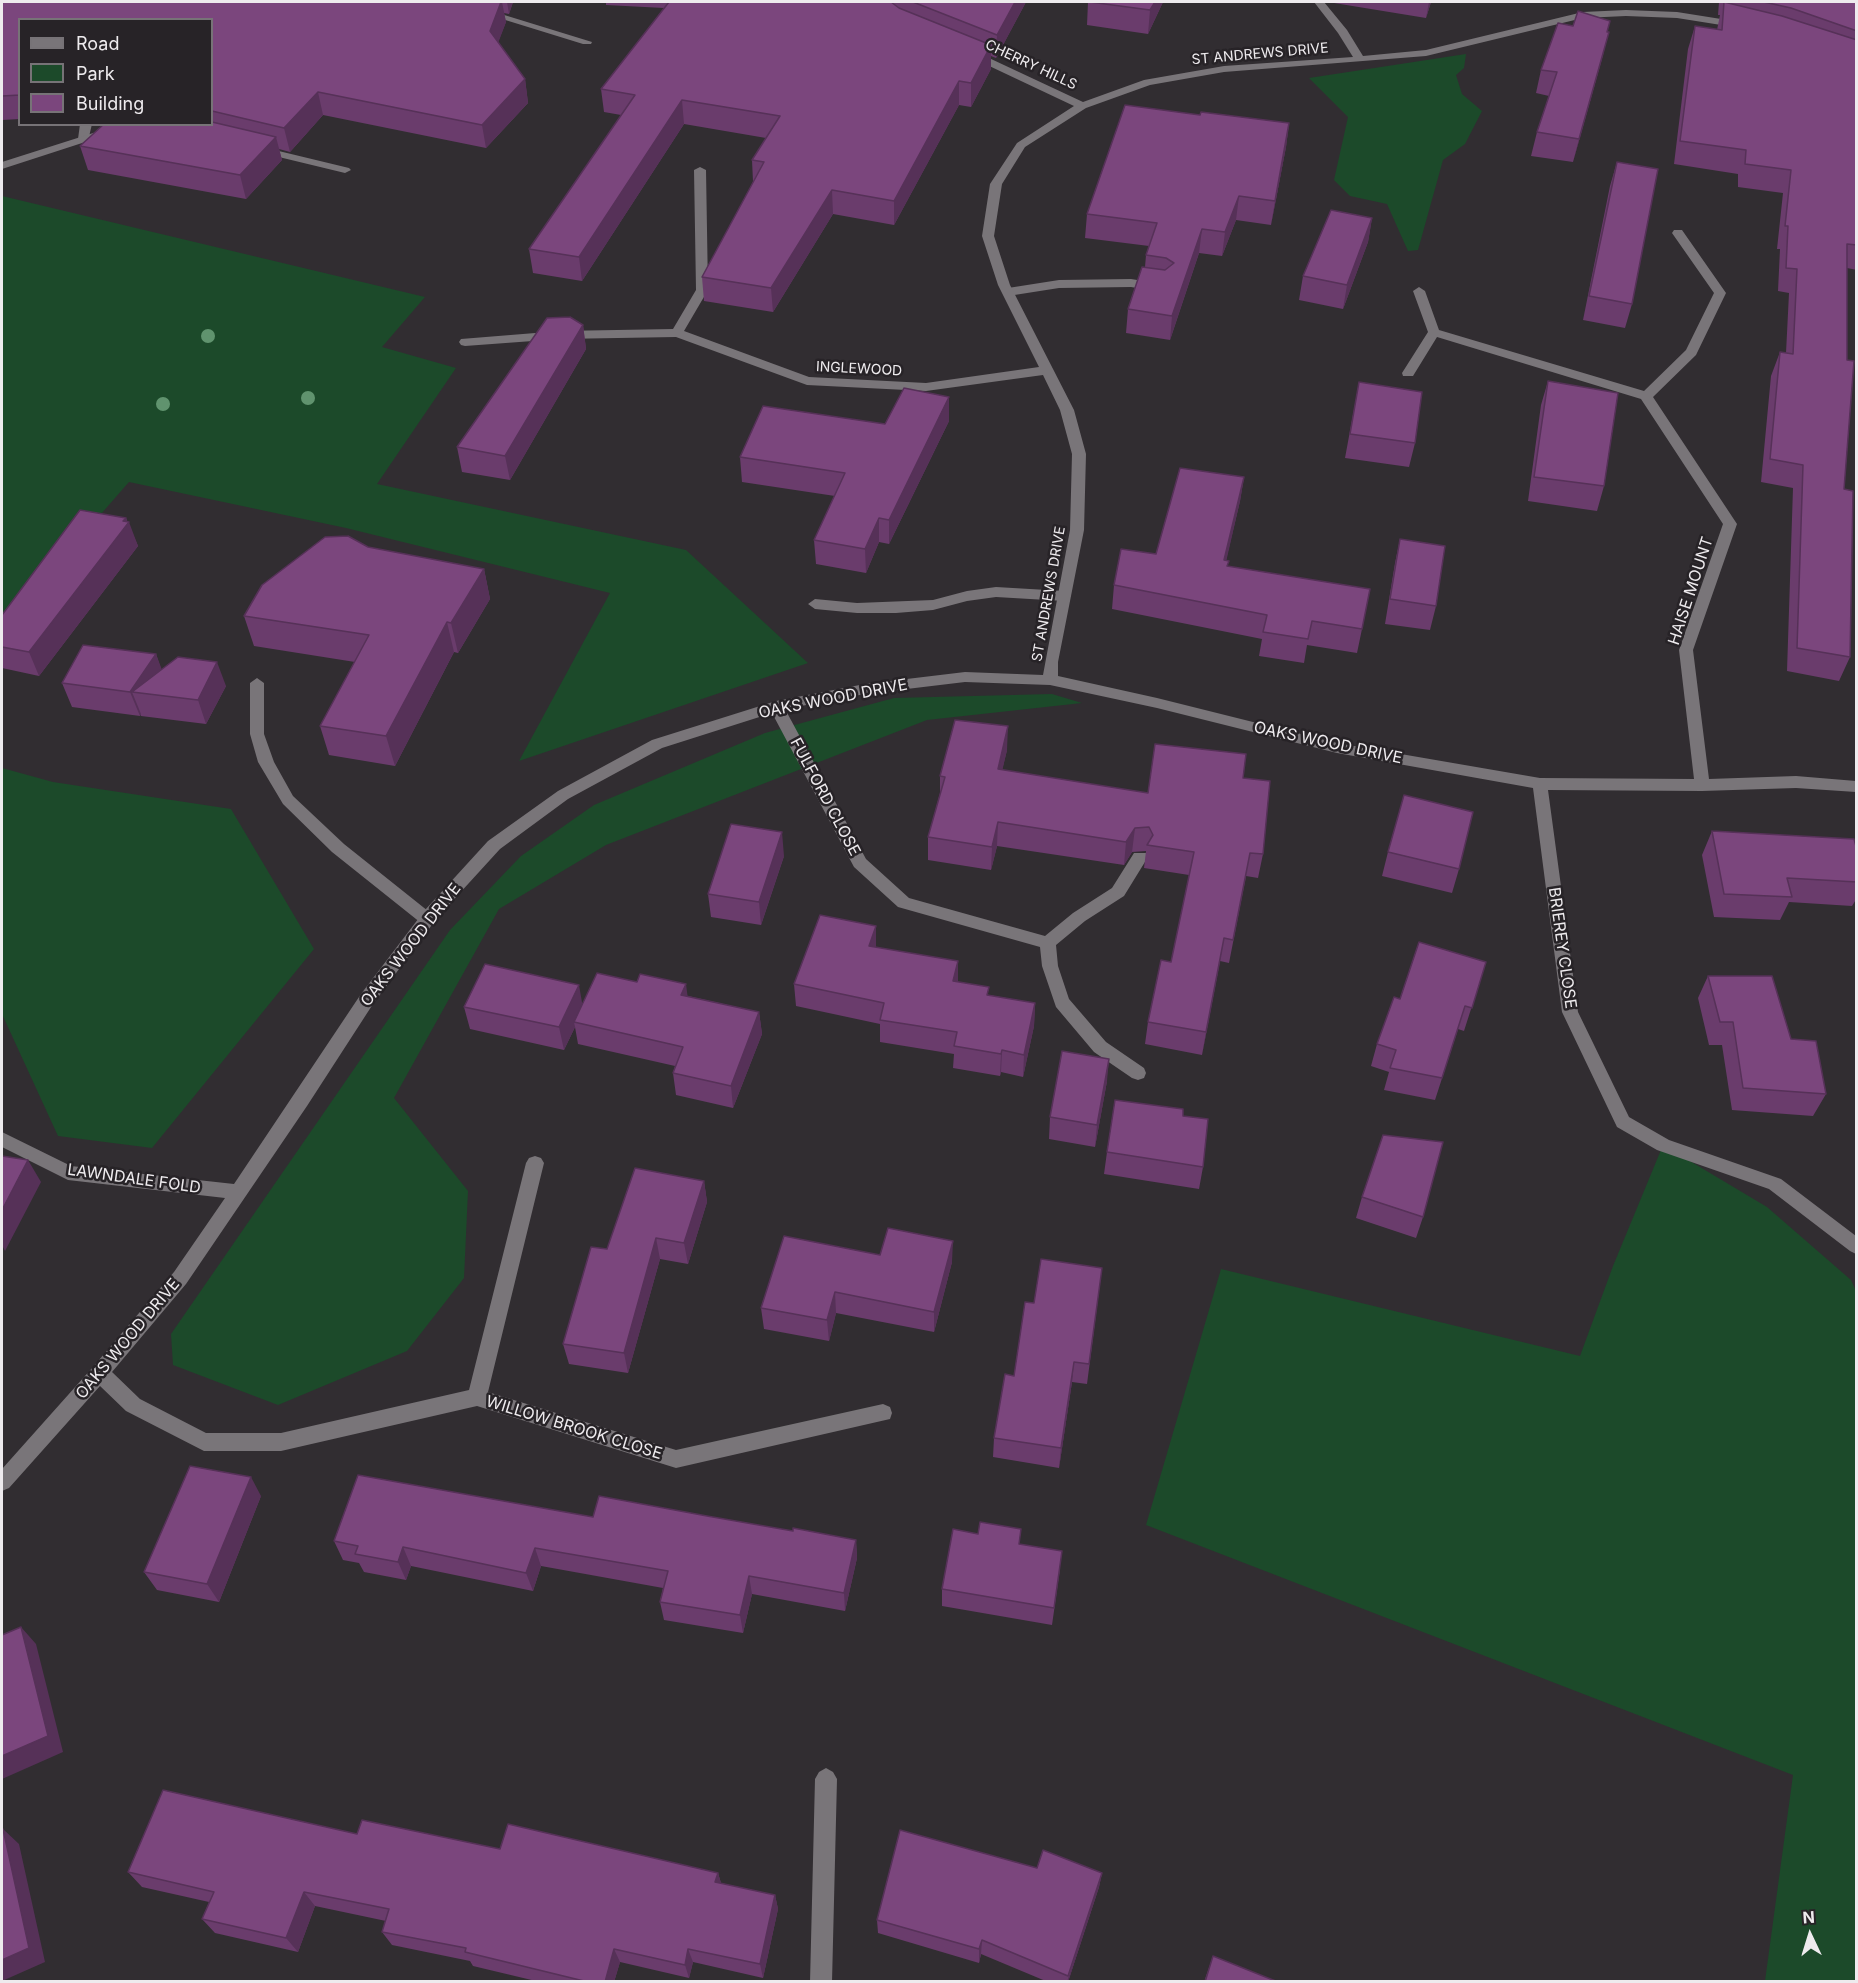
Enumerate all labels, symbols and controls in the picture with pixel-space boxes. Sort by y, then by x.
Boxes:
legend [18,18,213,126]
text: Road [76,33,119,54]
street label: CHERRY HILLS [983,36,1079,94]
street label: ST ANDREWS DRIVE [1191,40,1329,68]
text: Park [76,63,115,84]
text: Building [76,93,144,114]
street label: INGLEWOOD [815,358,903,380]
street label: ST ANDREWS DRIVE [1029,525,1069,663]
street label: HAISE MOUNT [1664,534,1718,648]
street label: OAKS WOOD DRIVE [757,675,909,723]
street label: OAKS WOOD DRIVE [1252,718,1404,768]
street label: FULFORD CLOSE [786,735,864,859]
street label: OAKS WOOD DRIVE [357,880,465,1010]
street label: BRIEREY CLOSE [1544,886,1580,1010]
street label: LAWNDALE FOLD [66,1160,202,1198]
street label: OAKS WOOD DRIVE [72,1275,184,1403]
street label: WILLOW BROOK CLOSE [484,1392,664,1464]
north arrow [1780,1905,1840,1965]
text: N [1802,1907,1816,1927]

